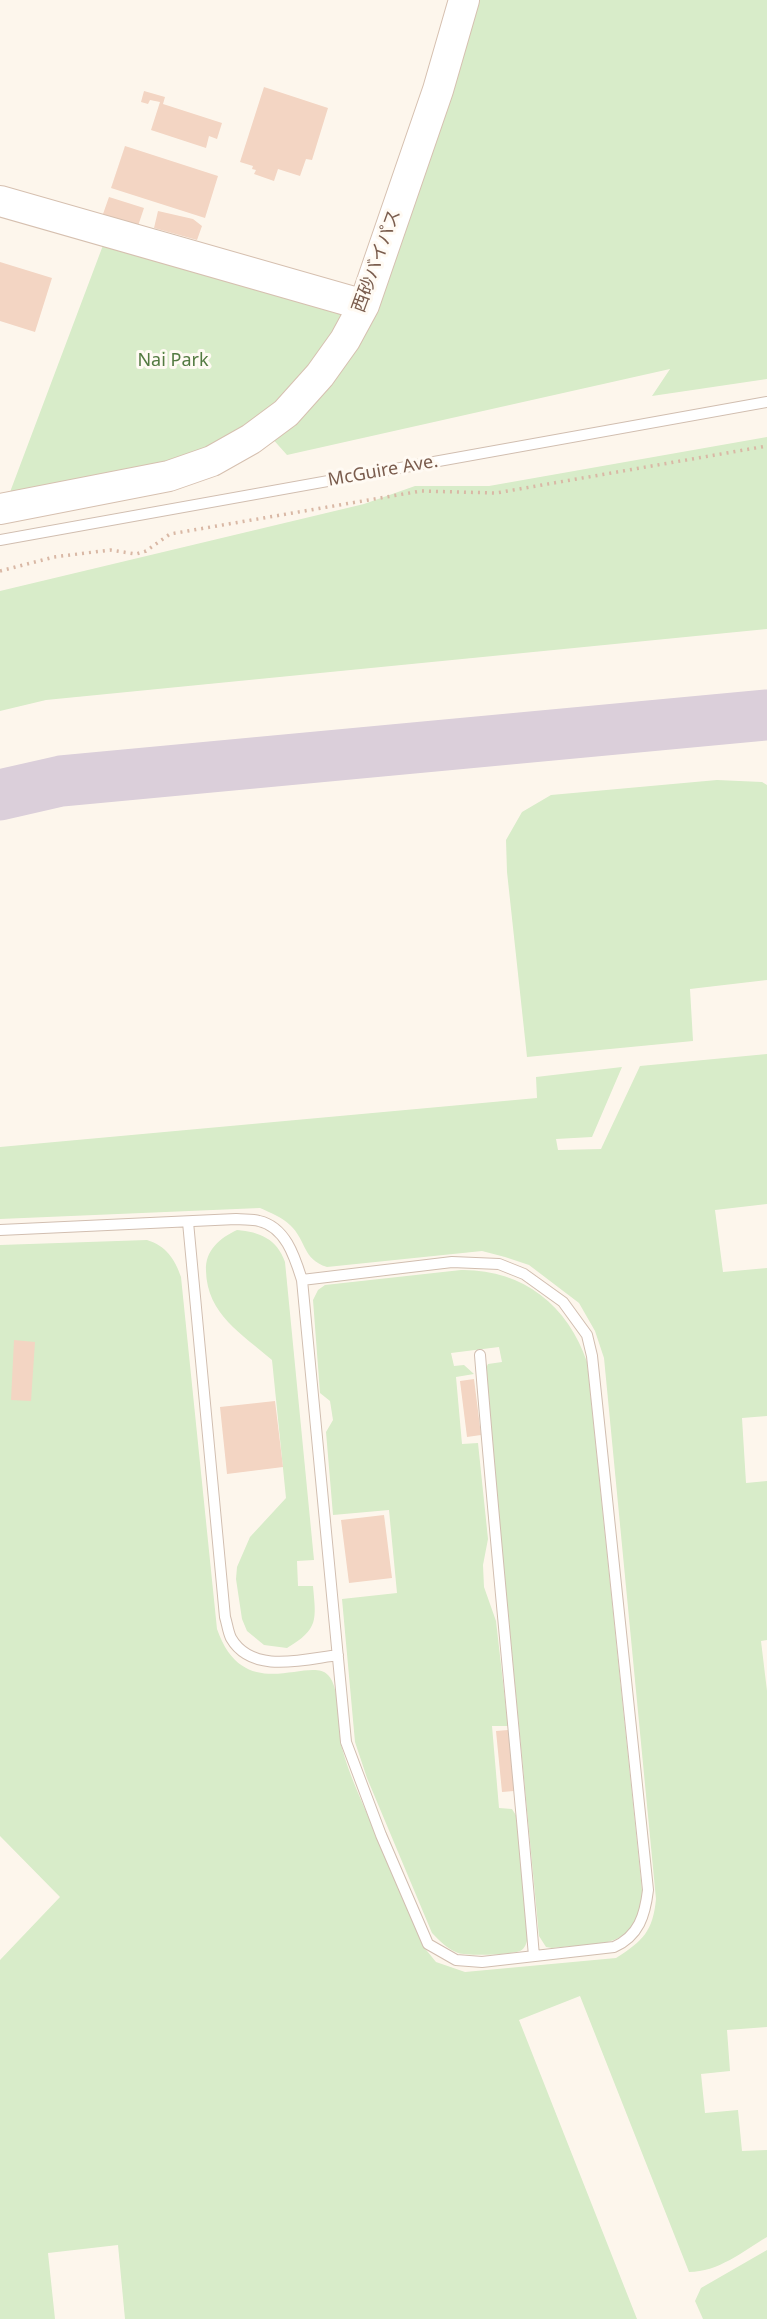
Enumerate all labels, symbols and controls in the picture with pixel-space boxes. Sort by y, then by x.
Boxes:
street label: 西砂バイパス [348,207,406,315]
park label: Nai Park [137,350,209,372]
street label: McGuire Ave. [326,451,440,491]

